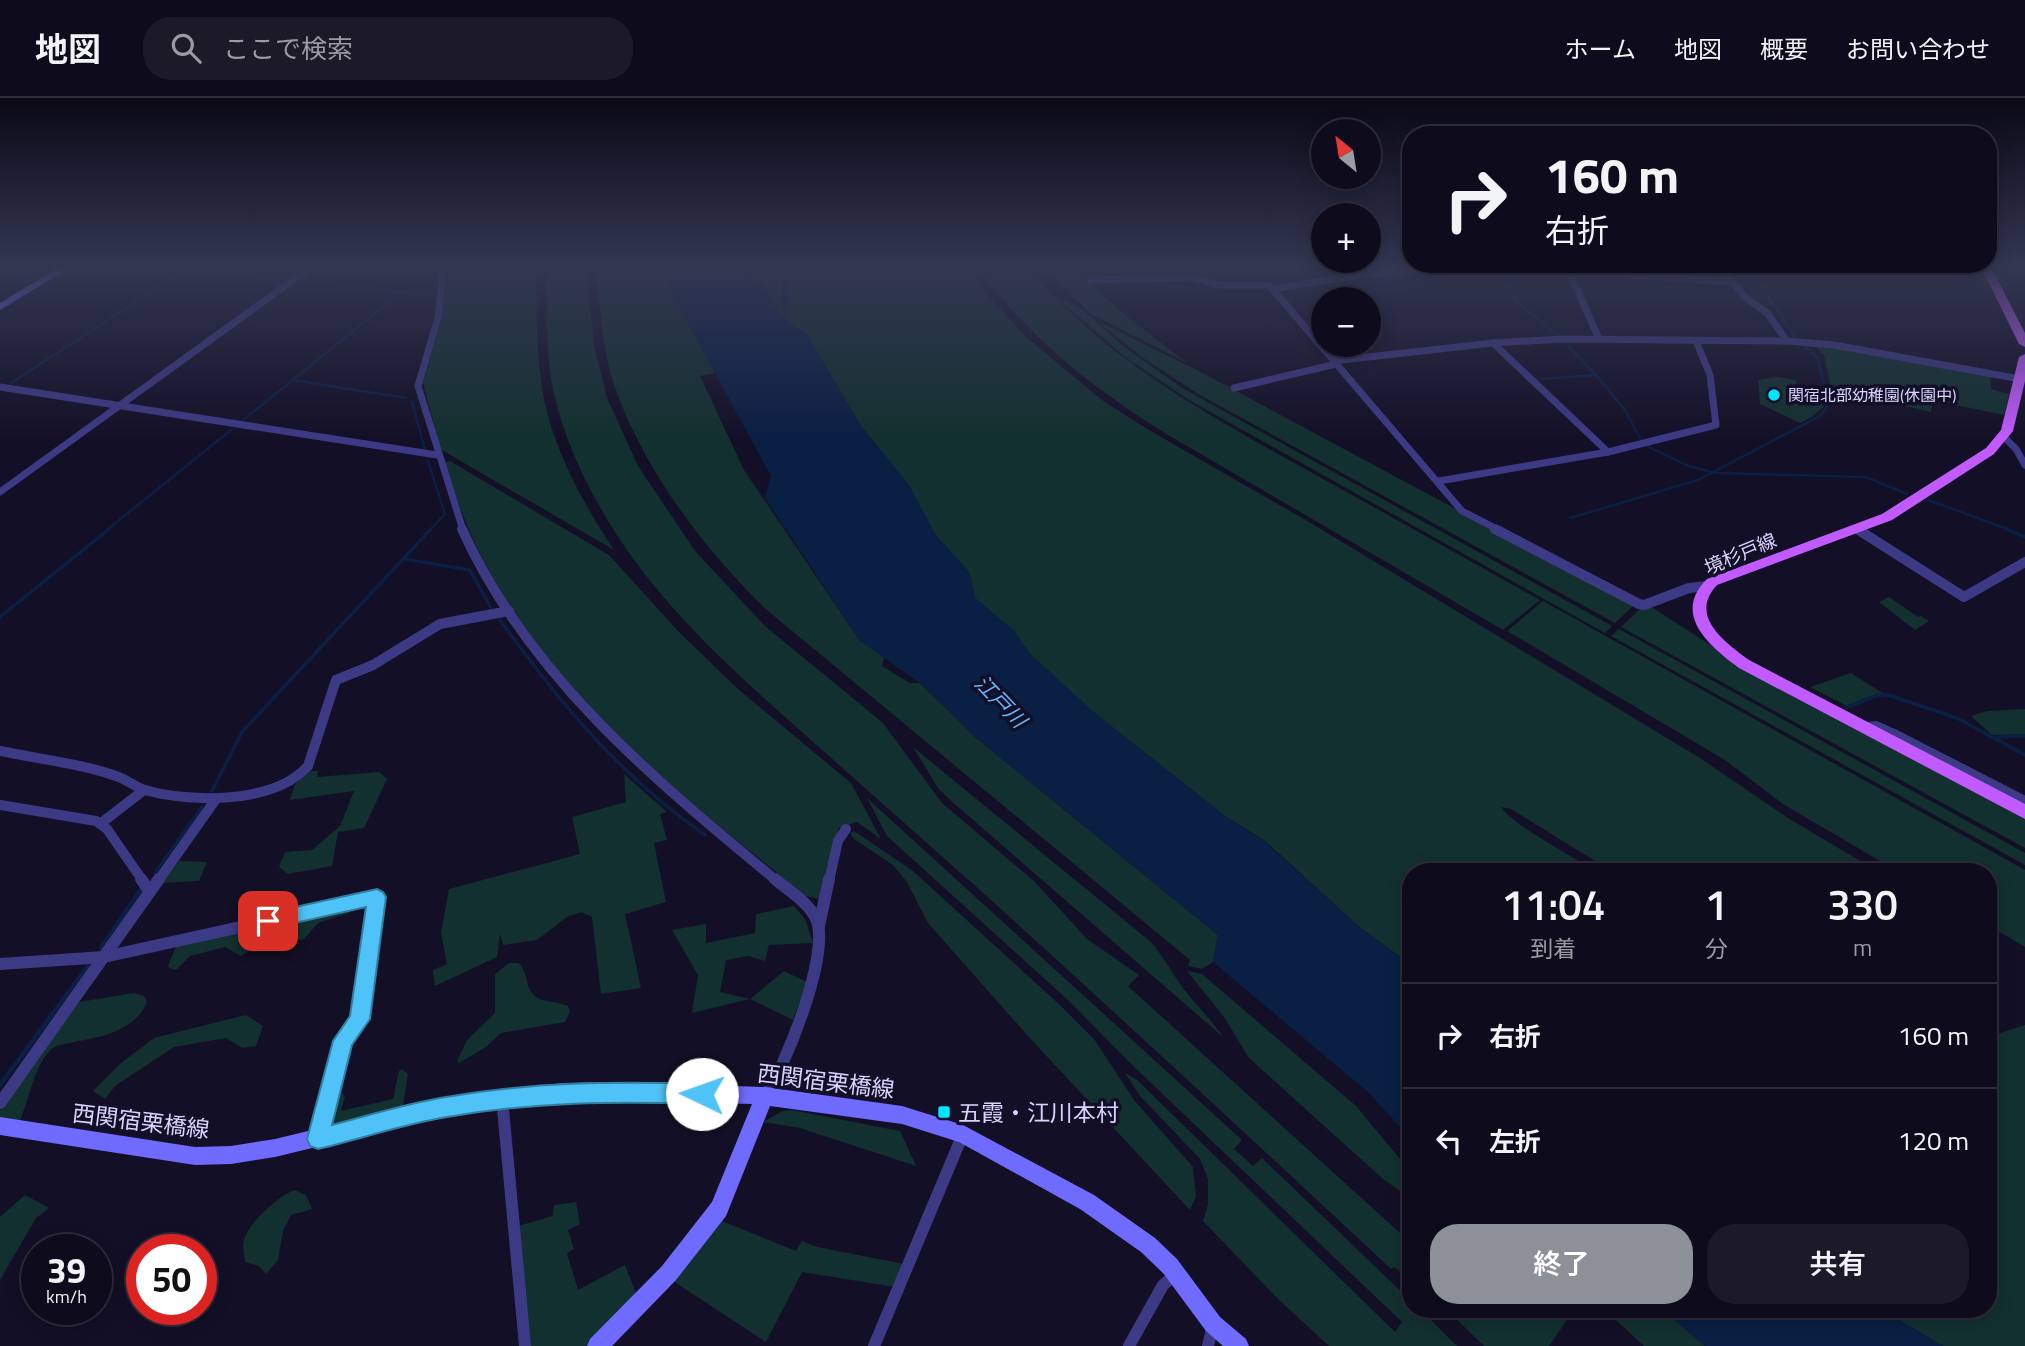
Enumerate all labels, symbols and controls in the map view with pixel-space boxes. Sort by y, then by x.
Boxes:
search box [143,17,633,80]
text: 地図 [35,24,101,74]
icon: search [167,29,205,67]
text: ここで検索 [223,29,353,68]
text: ホーム [1565,31,1636,67]
text: 地図 [1674,31,1722,67]
text: 概要 [1760,31,1808,67]
text: お問い合わせ [1846,31,1990,67]
north arrow [1311,119,1381,189]
map controls [1311,119,1381,357]
text: 160 m [1545,137,1679,212]
icon: right [1430,154,1521,245]
button: + [1311,203,1381,273]
text: 右折 [1545,206,1609,254]
button: − [1311,287,1381,357]
place label: 関宿北部幼稚園(休園中) [1788,383,1956,407]
marker: 関宿北部幼稚園(休園中) [1766,387,1782,403]
street label: 境杉戸線 [1699,525,1781,581]
water label: 江戸川 [968,667,1036,736]
text: 11:04 [1501,872,1605,936]
text: 1 [1705,872,1728,936]
text: 330 [1827,872,1898,936]
pin [238,891,298,951]
icon: arrive [249,902,287,940]
text: m [1853,930,1872,965]
text: 到着 [1530,931,1576,966]
text: 分 [1705,931,1728,966]
text: 160 m [1898,1016,1969,1055]
icon: right [1430,1017,1468,1055]
text: 右折 [1489,1017,1541,1056]
street label: 西関宿栗橋線 [755,1055,897,1107]
position arrow [665,1057,739,1131]
street label: 西関宿栗橋線 [70,1095,212,1147]
place label: 五霞・江川本村 [958,1095,1119,1130]
marker: 五霞・江川本村 [936,1104,952,1120]
text: 120 m [1898,1121,1969,1160]
icon: left [1430,1122,1468,1160]
text: 左折 [1489,1122,1541,1161]
button: 終了 [1430,1224,1693,1304]
button: 共有 [1707,1224,1969,1304]
speed limit sign: 50 [126,1234,217,1325]
text: 39 [47,1243,86,1297]
text: km/h [46,1283,87,1310]

